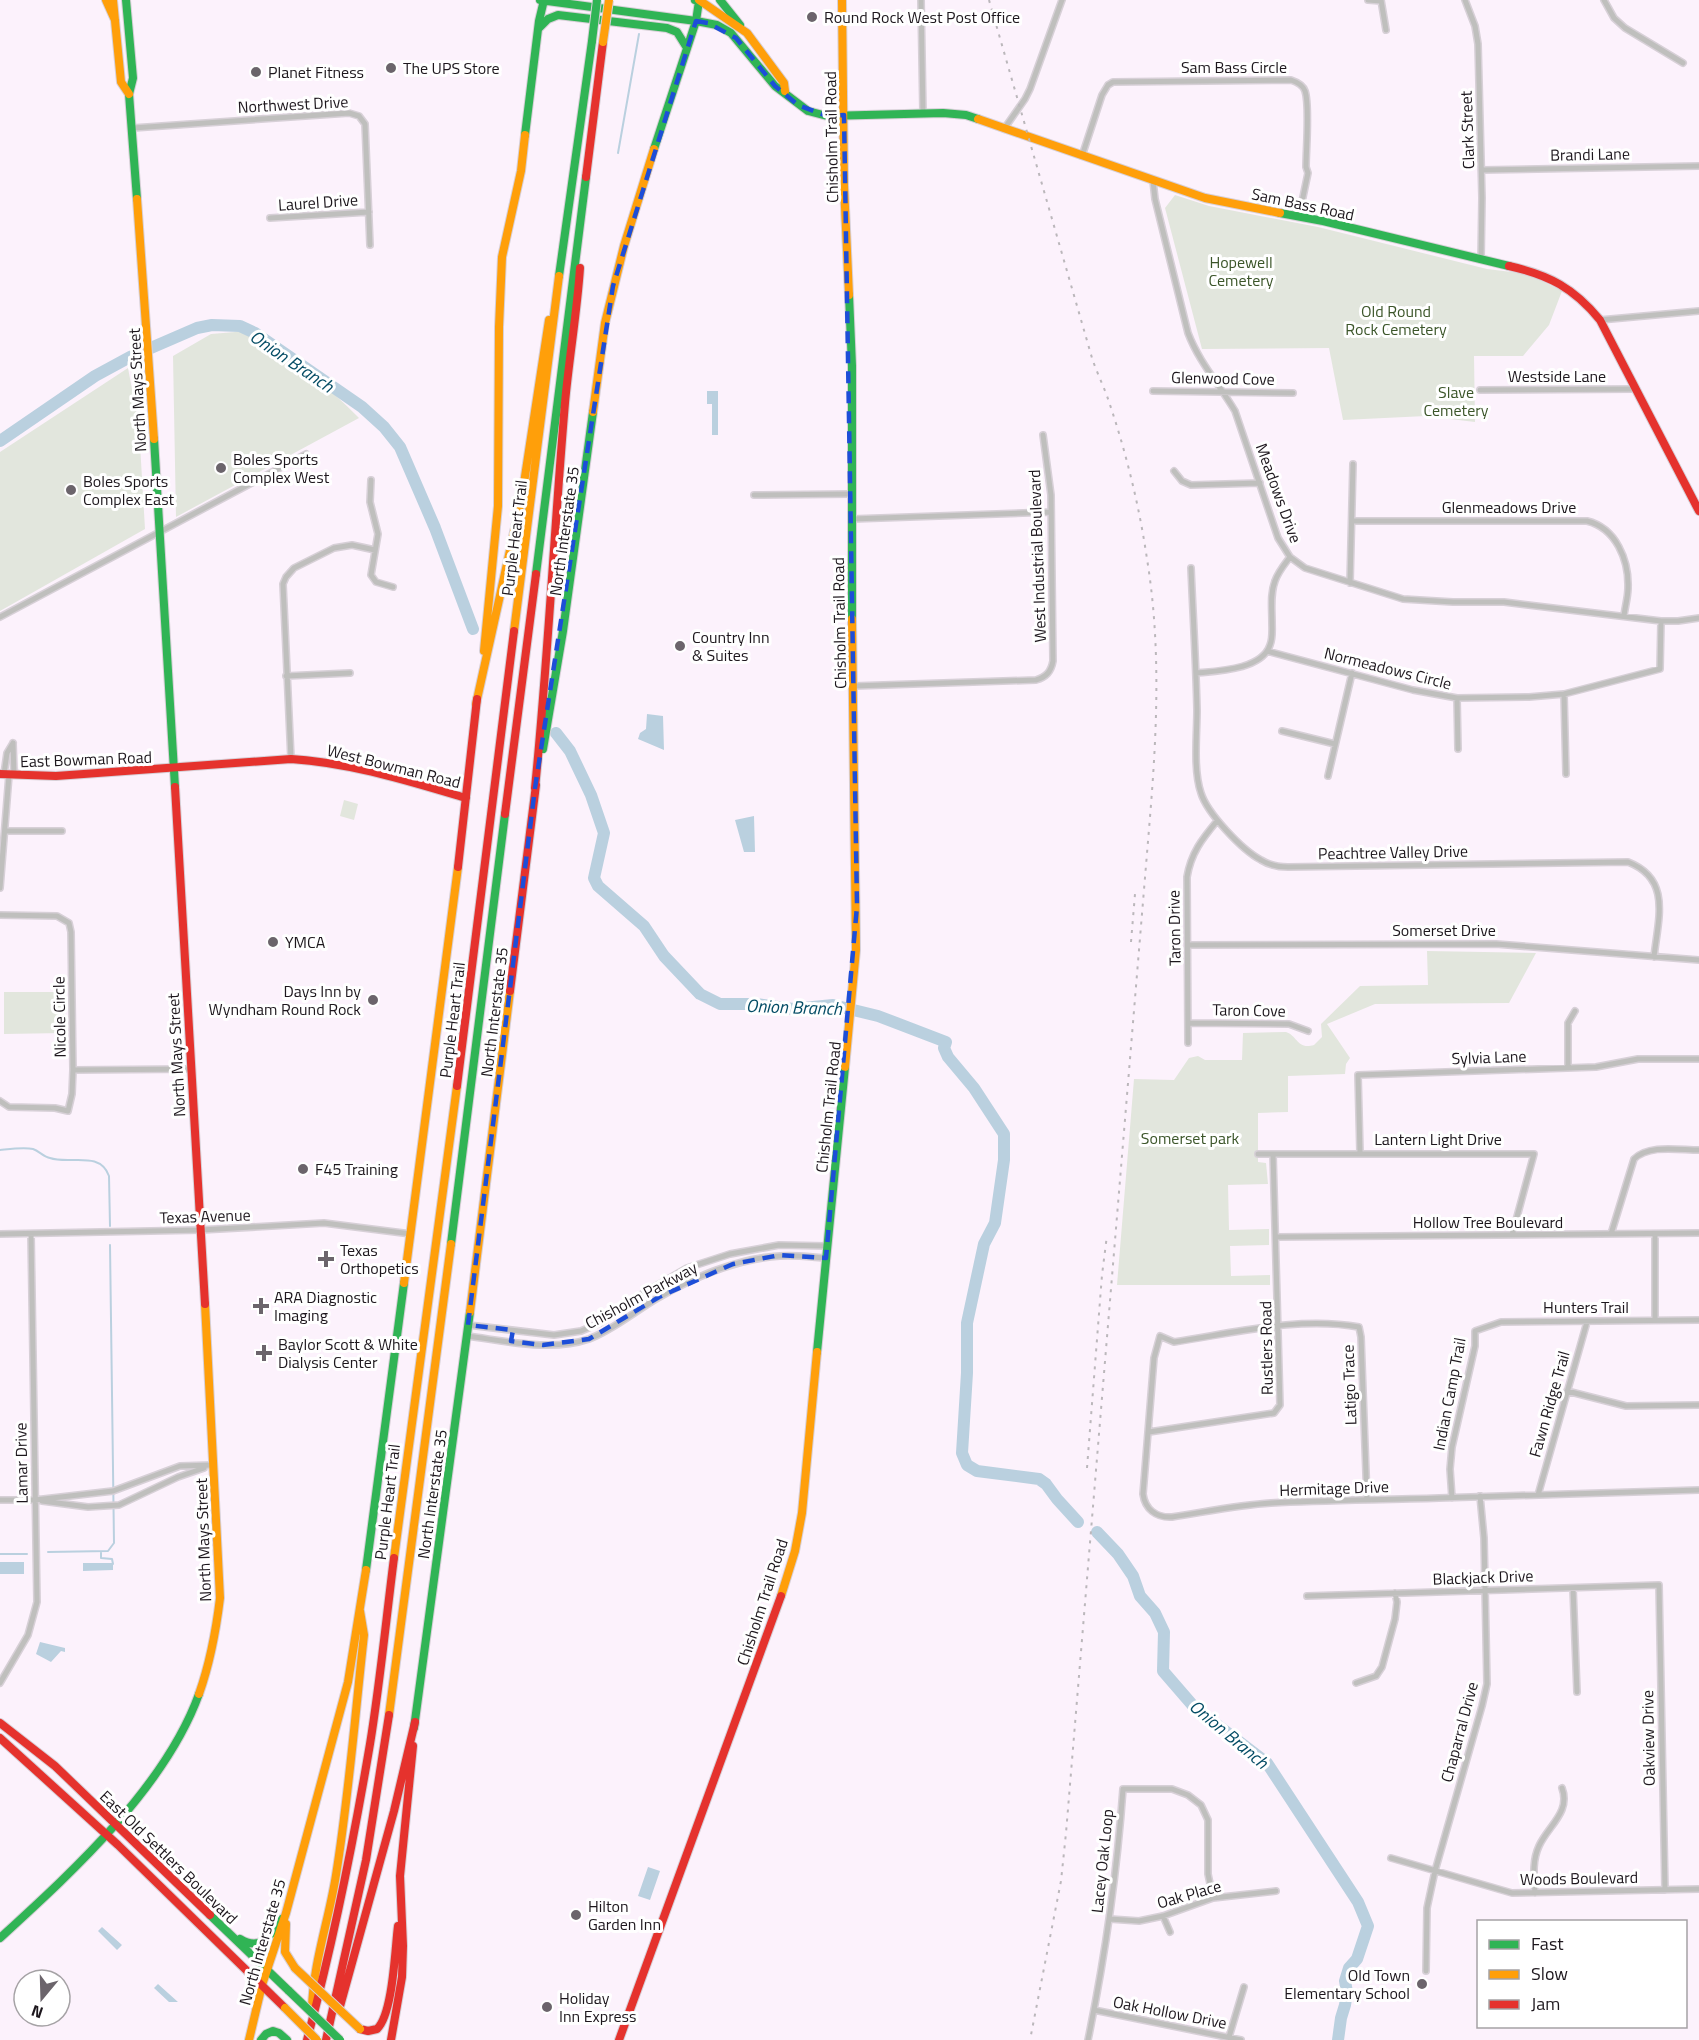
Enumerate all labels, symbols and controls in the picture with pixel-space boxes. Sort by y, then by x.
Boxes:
place label: Round Rock West Post Office [824,5,1020,29]
marker: Round Rock West Post Office [805,10,819,24]
street label: Sam Bass Circle [1181,55,1287,79]
place label: The UPS Store [403,56,500,80]
place label: Planet Fitness [268,60,364,84]
marker: The UPS Store [384,61,398,75]
marker: Planet Fitness [249,65,263,79]
street label: Chisholm Trail Road [818,71,844,203]
street label: Northwest Drive [237,89,349,119]
street label: Clark Street [1454,90,1480,170]
street label: Brandi Lane [1550,141,1630,167]
street label: Sam Bass Road [1249,181,1357,227]
street label: Laurel Drive [277,187,359,217]
park label: Hopewell Cemetery [1209,250,1274,292]
park label: Old Round Rock Cemetery [1345,299,1447,341]
water label: Onion Branch [245,323,340,400]
street label: North Mays Street [122,327,152,452]
street label: Westside Lane [1508,364,1606,388]
street label: Glenwood Cove [1171,365,1275,391]
park label: Slave Cemetery [1424,380,1489,422]
street label: Meadows Drive [1250,440,1308,546]
place label: Boles Sports Complex West [233,447,330,489]
marker: Boles Sports Complex West [214,461,228,475]
street label: North Interstate 35 [543,465,585,597]
place label: Boles Sports Complex East [83,469,175,511]
street label: West Industrial Boulevard [1022,469,1052,643]
street label: Purple Heart Trail [495,479,533,597]
marker: Boles Sports Complex East [64,483,78,497]
street label: Glenmeadows Drive [1442,495,1576,519]
street label: Chisholm Trail Road [826,557,852,689]
place label: Country Inn & Suites [692,625,770,667]
marker: Country Inn & Suites [673,639,687,653]
street label: Normeadows Circle [1322,641,1454,695]
street label: West Bowman Road [325,738,463,794]
street label: East Bowman Road [20,745,152,773]
street label: Peachtree Valley Drive [1318,839,1468,865]
street label: Taron Drive [1161,890,1187,966]
street label: Somerset Drive [1392,918,1496,942]
place label: YMCA [285,930,326,954]
marker: YMCA [266,935,280,949]
street label: North Interstate 35 [474,946,514,1078]
street label: Purple Heart Trail [433,961,471,1079]
street label: Nicole Circle [46,976,72,1058]
place label: Days Inn by Wyndham Round Rock [209,979,361,1021]
street label: North Mays Street [161,992,191,1117]
water label: Onion Branch [746,992,843,1022]
marker: Days Inn by Wyndham Round Rock [366,993,380,1007]
street label: Taron Cove [1212,997,1286,1023]
street label: Chisholm Trail Road [809,1040,847,1174]
street label: Sylvia Lane [1451,1044,1527,1070]
park label: Somerset park [1141,1126,1240,1150]
street label: Lantern Light Drive [1374,1127,1502,1151]
place label: F45 Training [315,1157,398,1181]
marker: F45 Training [296,1162,310,1176]
street label: Texas Avenue [159,1202,251,1230]
street label: Hollow Tree Boulevard [1413,1210,1563,1234]
place label: Texas Orthopetics [340,1238,419,1280]
marker: Texas Orthopetics [317,1250,335,1268]
street label: Chisholm Parkway [580,1255,702,1335]
place label: ARA Diagnostic Imaging [274,1285,377,1327]
street label: Hunters Trail [1543,1295,1629,1319]
marker: ARA Diagnostic Imaging [252,1297,270,1315]
street label: Rustlers Road [1253,1301,1279,1395]
place label: Baylor Scott & White Dialysis Center [278,1332,418,1374]
street label: Indian Camp Trail [1426,1336,1472,1452]
marker: Baylor Scott & White Dialysis Center [255,1344,273,1362]
street label: Latigo Trace [1336,1344,1362,1426]
street label: Fawn Ridge Trail [1522,1348,1576,1460]
street label: Lamar Drive [8,1422,34,1504]
street label: North Interstate 35 [411,1428,453,1560]
street label: Purple Heart Trail [368,1443,406,1561]
street label: Hermitage Drive [1279,1474,1389,1502]
street label: North Mays Street [189,1477,217,1602]
street label: Chisholm Trail Road [730,1536,794,1668]
street label: Blackjack Drive [1432,1563,1534,1591]
street label: Chaparral Drive [1434,1679,1484,1785]
street label: Oakview Drive [1635,1690,1661,1786]
water label: Onion Branch [1184,1693,1275,1776]
street label: East Old Settlers Boulevard [95,1785,243,1929]
street label: Lacey Oak Loop [1085,1808,1119,1914]
street label: Woods Boulevard [1520,1865,1638,1891]
street label: Oak Place [1154,1873,1224,1915]
street label: North Interstate 35 [232,1876,292,2008]
place label: Hilton Garden Inn [588,1894,661,1936]
marker: Hilton Garden Inn [569,1908,583,1922]
legend [1477,1920,1687,2028]
text: Fast [1531,1930,1564,1957]
text: Slow [1531,1960,1568,1987]
place label: Old Town Elementary School [1284,1963,1410,2005]
north arrow [12,1968,72,2028]
marker: Old Town Elementary School [1415,1977,1429,1991]
place label: Holiday Inn Express [559,1986,637,2028]
street label: Oak Hollow Drive [1111,1989,1229,2035]
text: Jam [1531,1990,1560,2017]
text: N [28,1999,46,2025]
marker: Holiday Inn Express [540,2000,554,2014]

